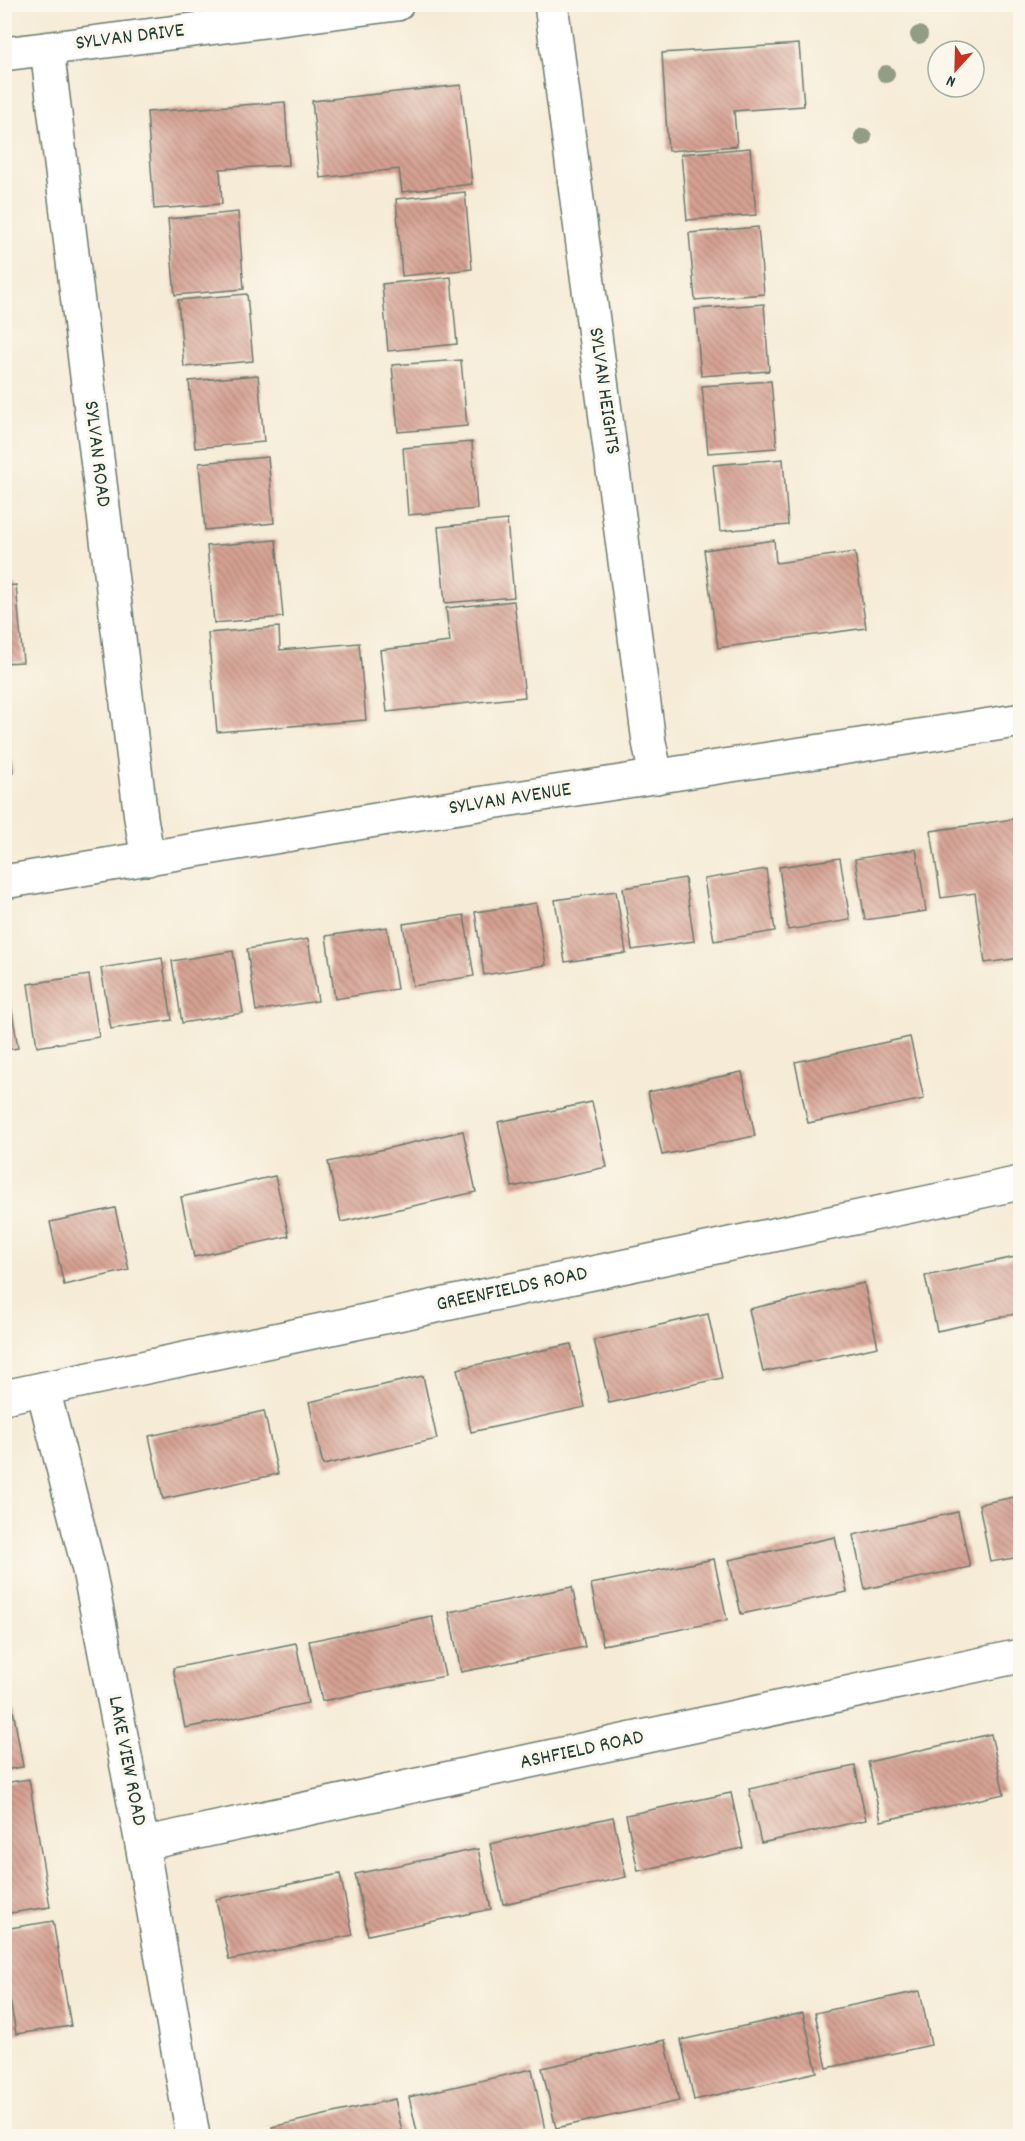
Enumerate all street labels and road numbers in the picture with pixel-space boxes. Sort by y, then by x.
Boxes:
street label: SYLVAN DRIVE [74,16,187,60]
street label: SYLVAN HEIGHTS [579,325,627,457]
street label: SYLVAN ROAD [75,399,117,509]
street label: SYLVAN AVENUE [447,775,574,824]
street label: GREENFIELDS ROAD [434,1259,590,1321]
street label: LAKE VIEW ROAD [99,1693,153,1829]
street label: ASHFIELD ROAD [517,1723,647,1779]

